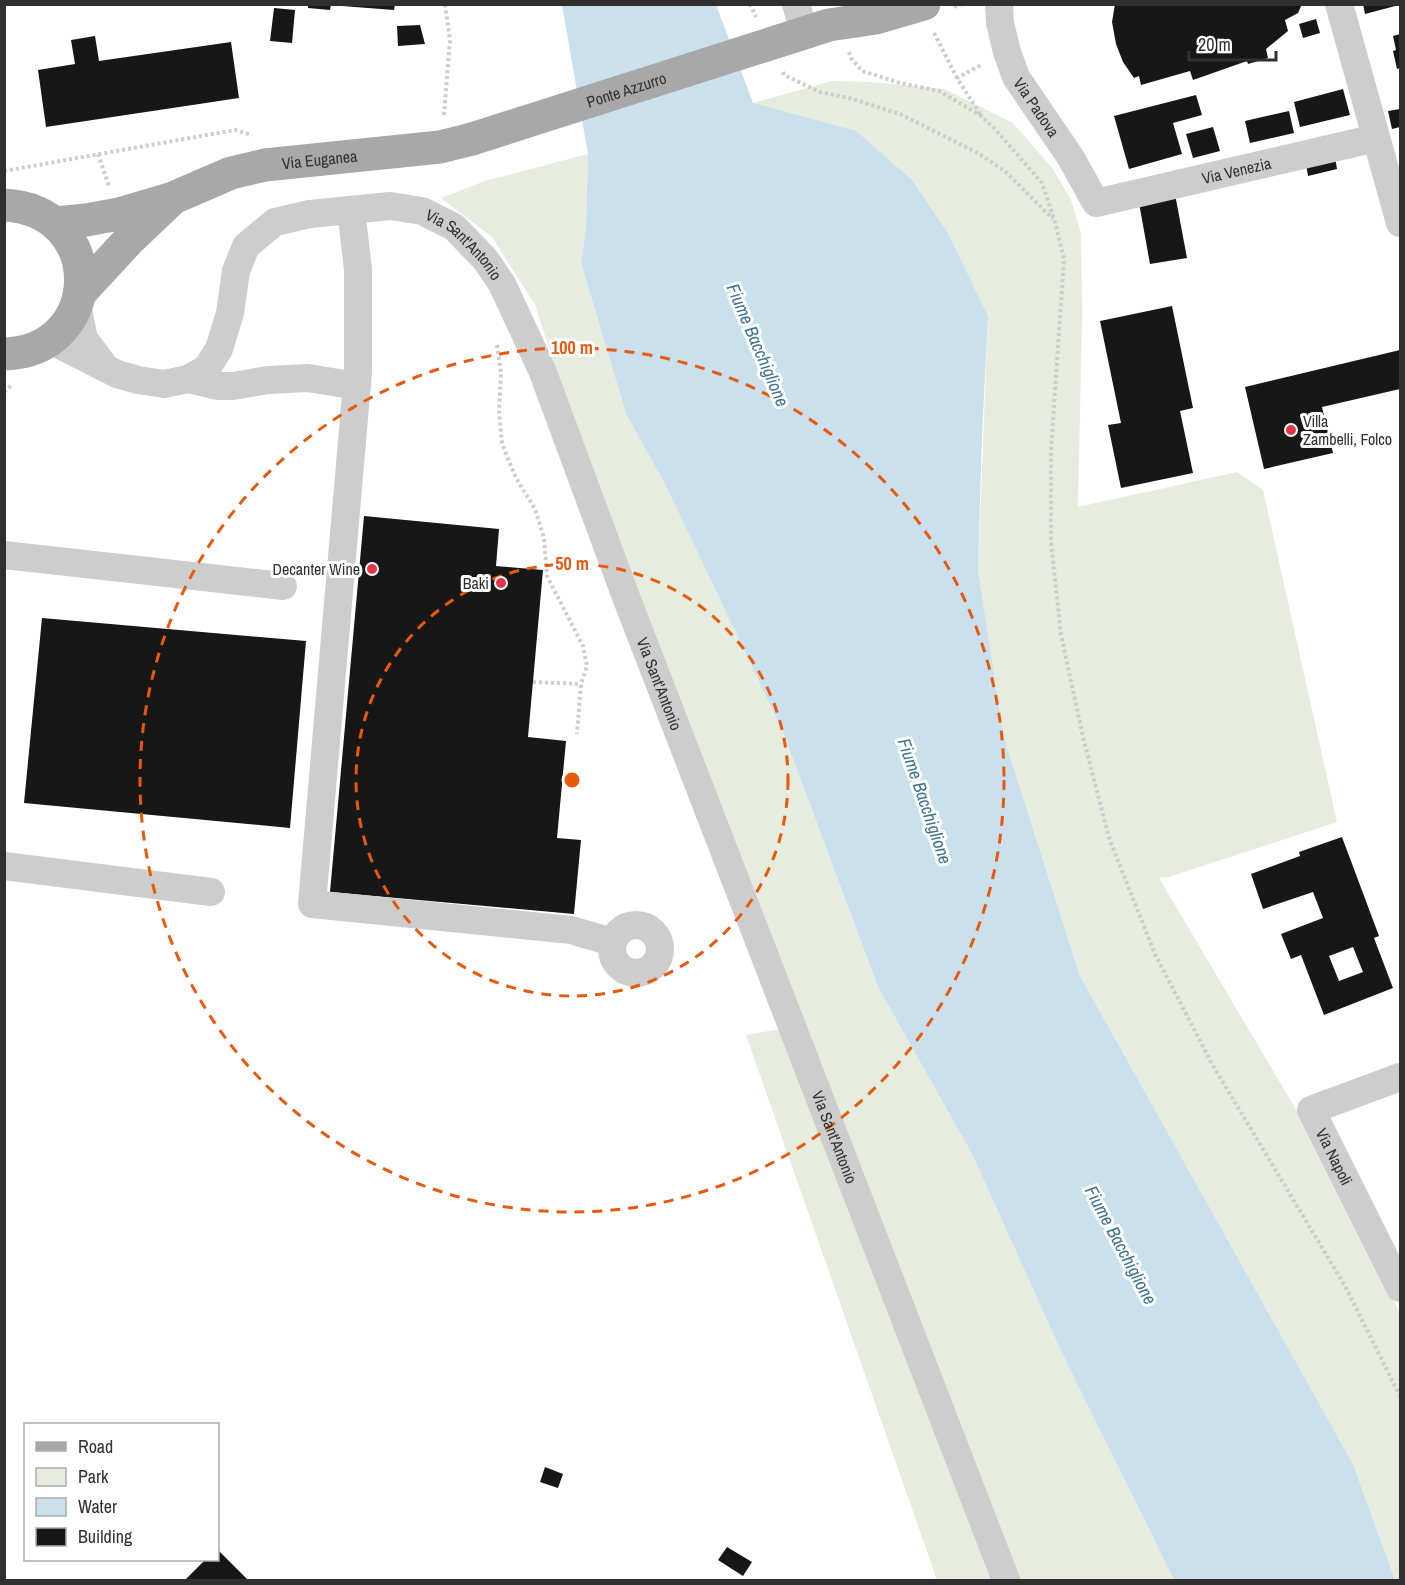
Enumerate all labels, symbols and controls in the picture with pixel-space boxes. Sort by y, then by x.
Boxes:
scale bar [1189,24,1276,62]
text: 20 m [1198,32,1231,57]
street label: Ponte Azzurro [584,67,669,113]
street label: Via Padova [1008,73,1065,142]
street label: Via Euganea [281,144,359,174]
street label: Via Venezia [1200,152,1274,189]
street label: Via Sant'Antonio [422,204,507,284]
water label: Fiume Bacchiglione [721,280,795,410]
text: 100 m [551,335,593,360]
place label: Villa Zambelli, Folco [1303,410,1392,450]
marker: Villa Zambelli, Folco [1284,423,1298,437]
text: 50 m [555,551,589,576]
place label: Decanter Wine [272,558,360,580]
marker: Decanter Wine [365,562,379,576]
place label: Baki [463,572,489,594]
marker: Baki [494,576,508,590]
street label: Via Sant'Antonio [632,634,687,733]
water label: Fiume Bacchiglione [892,735,958,867]
centre of rings [562,770,582,790]
street label: Via Sant'Antonio [807,1087,863,1187]
street label: Via Napoli [1311,1124,1358,1189]
water label: Fiume Bacchiglione [1079,1181,1163,1309]
legend [24,1423,219,1561]
text: Road [78,1434,113,1459]
text: Park [78,1464,109,1489]
text: Water [78,1494,117,1519]
text: Building [78,1524,133,1549]

